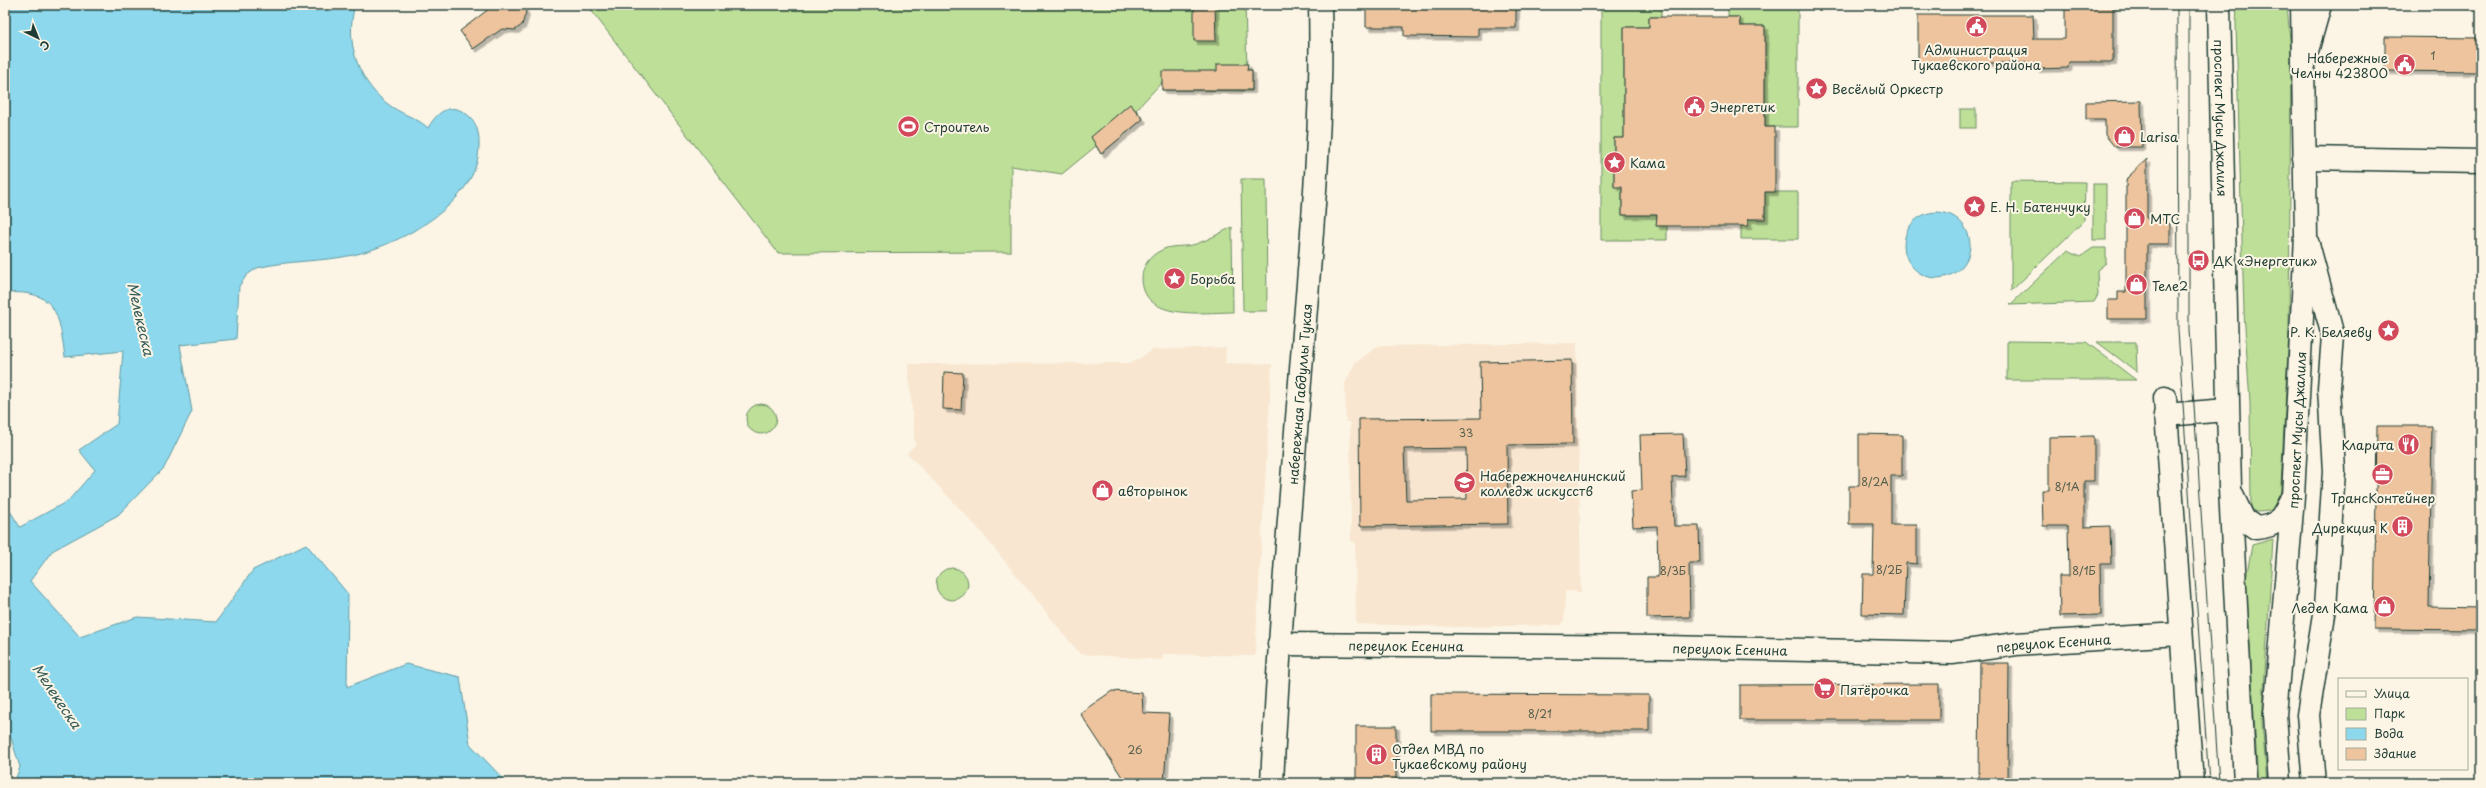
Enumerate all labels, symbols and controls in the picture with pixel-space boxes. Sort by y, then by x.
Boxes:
public building icon: Администрация Тукаевского района [1963,14,1989,40]
north arrow [18,18,58,58]
text: С [36,37,54,55]
street label: проспект Мусы Джалиля [2210,39,2233,197]
place label: Администрация Тукаевского района [1911,40,2042,74]
house number: 1 [2431,47,2436,64]
place label: Набережные Челны 423800 [2291,48,2388,82]
public building icon: Набережные Челны 423800 [2391,51,2417,77]
place icon: Весёлый Оркестр [1803,75,1829,101]
place label: Весёлый Оркестр [1832,79,1943,98]
public building icon: Энергетик [1682,93,1708,119]
place label: Энергетик [1710,97,1775,116]
sports icon: Строитель [895,113,921,139]
place label: Строитель [924,117,990,136]
shop icon: Larisa [2111,123,2137,149]
place label: Larisa [2140,127,2179,146]
place icon: Кама [1601,149,1627,175]
place label: Кама [1630,153,1666,172]
place icon: Е. Н. Батенчуку [1961,193,1987,219]
place label: Е. Н. Батенчуку [1990,197,2091,216]
shop icon: МТС [2122,205,2148,231]
place label: МТС [2150,209,2181,228]
bus stop icon: ДК «Энергетик» [2185,247,2211,273]
place label: ДК «Энергетик» [2213,251,2317,270]
place icon: Борьба [1162,265,1188,291]
place label: Борьба [1190,269,1237,288]
shop icon: Теле2 [2124,272,2150,298]
place label: Теле2 [2152,276,2188,295]
water label: Мелекеска [122,280,160,359]
street label: набережная Габдуллы Тукая [1282,303,1316,485]
place icon: Р. К. Беляеву [2375,318,2401,344]
place label: Р. К. Беляеву [2290,322,2372,341]
street label: проспект Мусы Джалиля [2283,351,2310,509]
house number: 33 [1459,424,1473,441]
restaurant icon: Кларита [2396,431,2422,457]
place label: Кларита [2342,435,2395,454]
office icon: ТрансКонтейнер [2370,462,2396,488]
place label: Набережночелнинский колледж искусств [1480,466,1626,500]
school or university icon: Набережночелнинский колледж искусств [1452,469,1478,495]
house number: 8/2А [1861,473,1889,490]
shop icon: авторынок [1090,477,1116,503]
house number: 8/1А [2055,478,2080,495]
place label: авторынок [1118,481,1188,500]
place label: ТрансКонтейнер [2331,488,2435,507]
building icon: Дирекция К [2390,514,2416,540]
place label: Дирекция К [2312,518,2388,537]
house number: 8/2Б [1876,561,1902,578]
house number: 8/3Б [1660,562,1686,579]
house number: 8/1Б [2072,562,2096,579]
shop icon: Ледел Кама [2371,594,2397,620]
place label: Ледел Кама [2292,598,2369,617]
street label: переулок Есенина [1995,629,2112,656]
street label: переулок Есенина [1348,635,1465,655]
street label: переулок Есенина [1672,638,1789,659]
water label: Мелекеска [27,659,87,734]
supermarket icon: Пятёрочка [1811,676,1837,702]
legend [2338,678,2468,770]
place label: Пятёрочка [1840,680,1910,699]
text: Улица [2374,684,2410,702]
text: Парк [2374,704,2406,722]
house number: 8/21 [1528,705,1552,722]
text: Вода [2374,724,2404,742]
place label: Отдел МВД по Тукаевскому району [1392,739,1527,773]
house number: 26 [1127,741,1143,758]
building icon: Отдел МВД по Тукаевскому району [1363,742,1389,768]
text: Здание [2374,744,2416,762]

